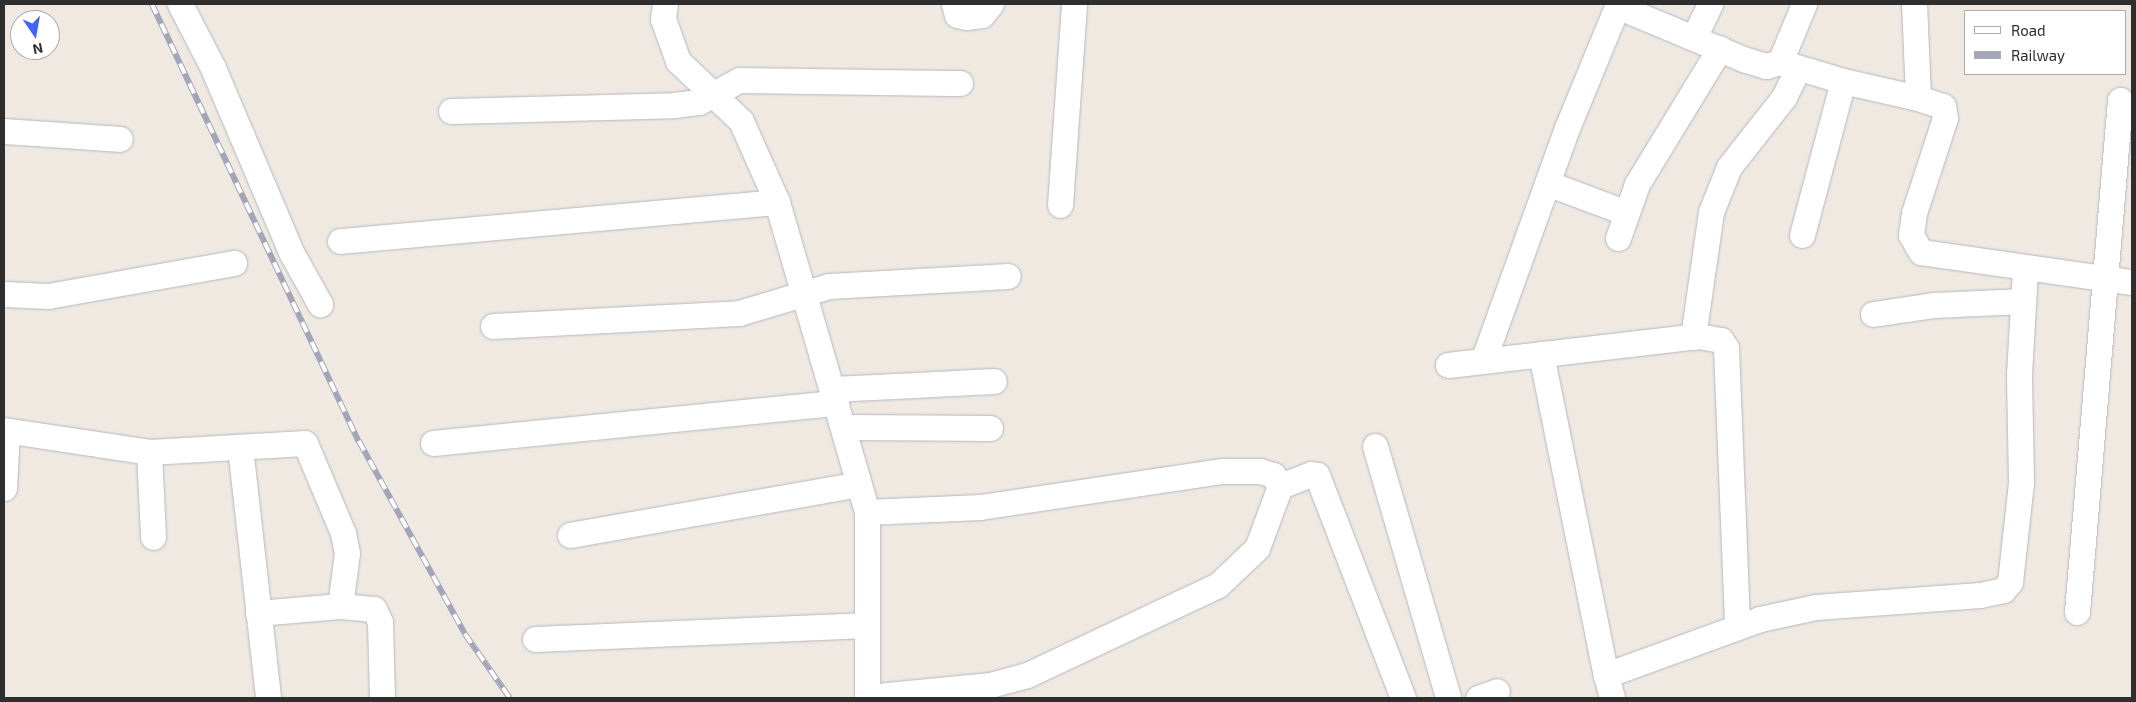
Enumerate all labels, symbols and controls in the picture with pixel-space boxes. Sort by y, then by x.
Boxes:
north arrow [10,10,60,60]
legend [1964,10,2126,75]
text: Road [2011,21,2046,39]
text: N [31,40,45,59]
text: Railway [2011,46,2065,64]

